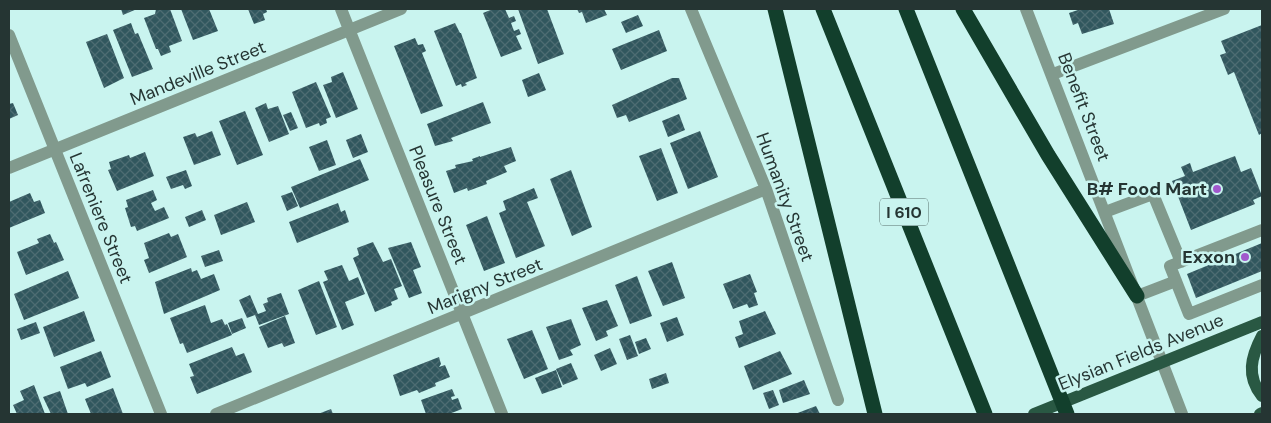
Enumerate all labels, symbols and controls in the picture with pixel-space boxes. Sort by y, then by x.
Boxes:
street label: Mandeville Street [127,35,269,111]
street label: Benefit Street [1052,49,1116,165]
street label: Humanity Street [750,129,820,265]
street label: Pleasure Street [403,142,473,268]
street label: Lafreniere Street [64,149,138,287]
place label: B# Food Mart [1087,177,1207,201]
marker: B# Food Mart [1211,183,1223,195]
road number: I 610 [880,198,928,226]
place label: Exxon [1182,245,1235,269]
marker: Exxon [1239,251,1251,263]
street label: Marigny Street [424,252,546,320]
street label: Elysian Fields Avenue [1055,308,1227,396]

